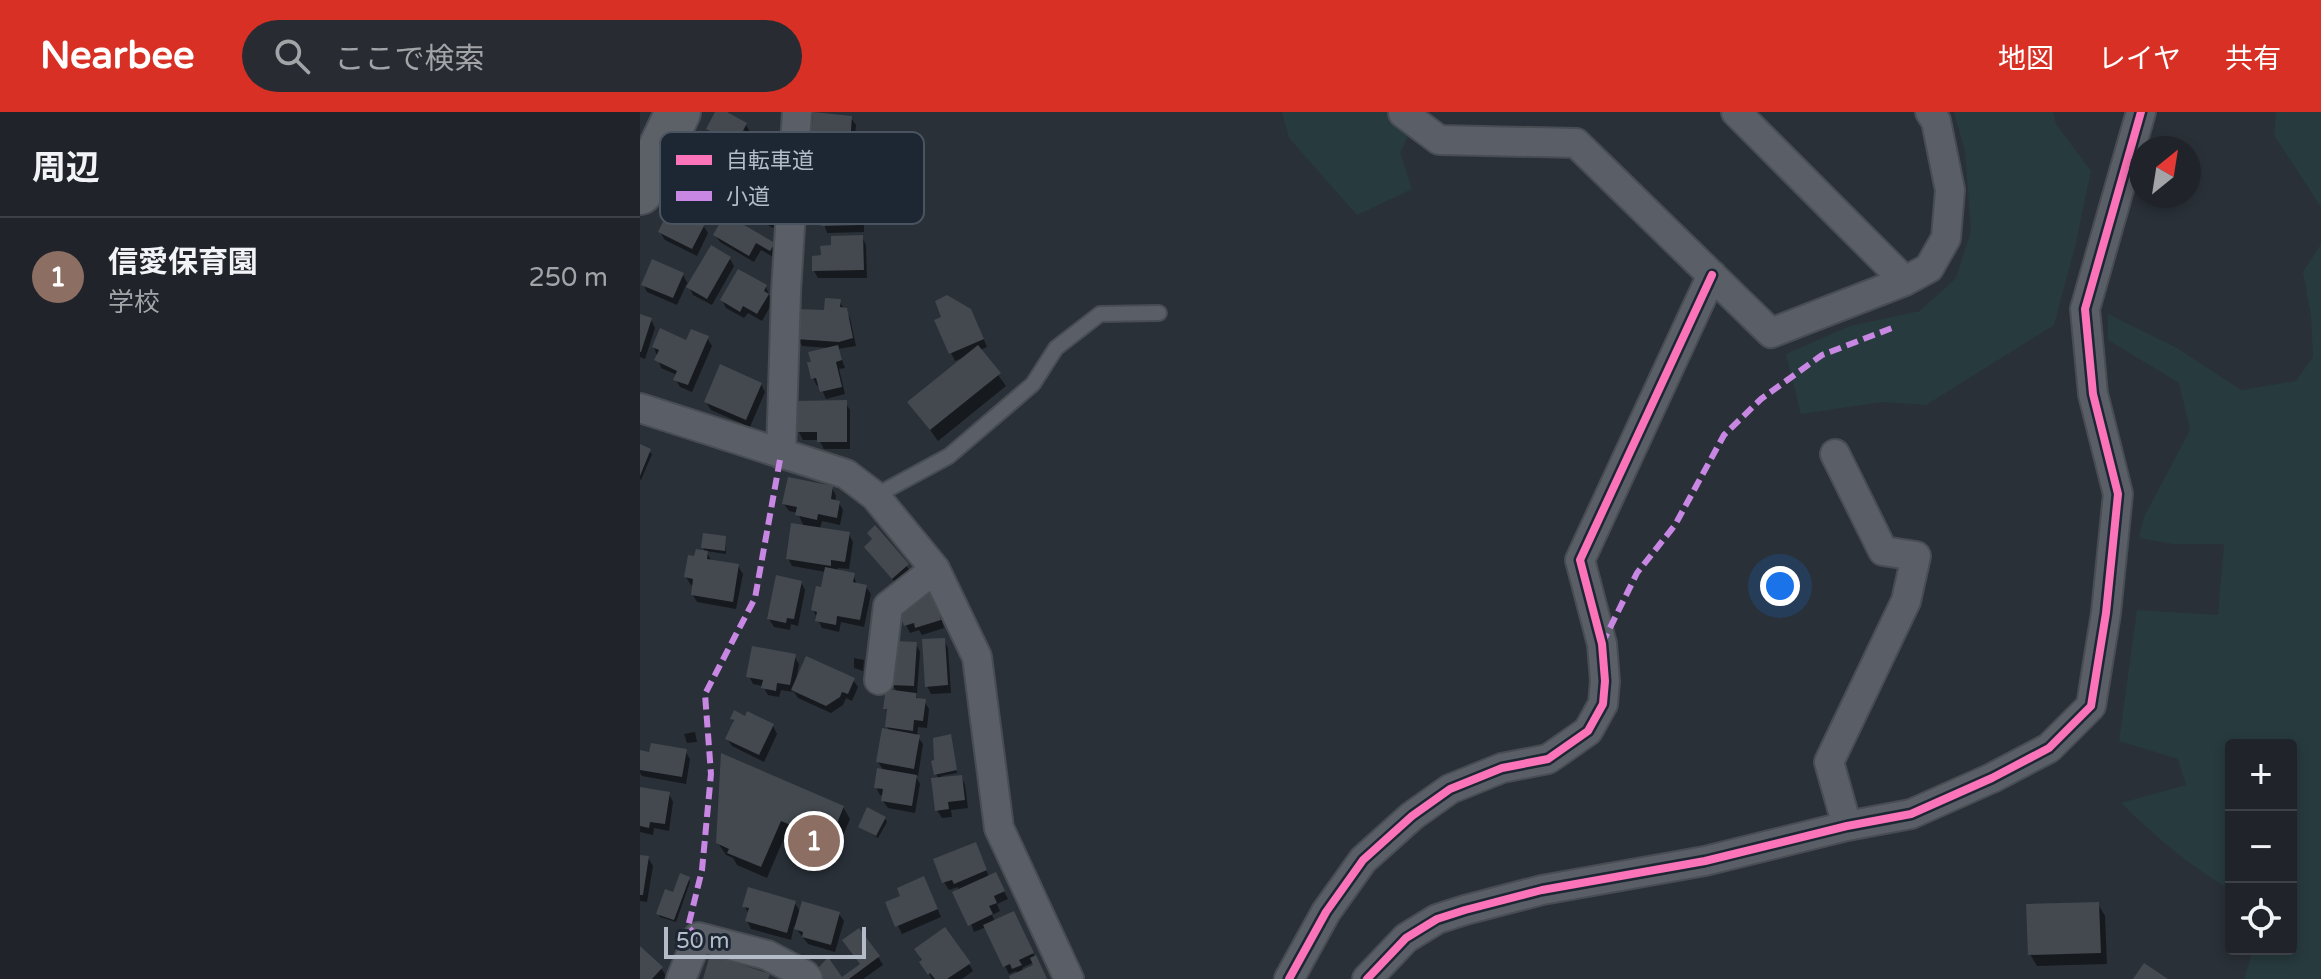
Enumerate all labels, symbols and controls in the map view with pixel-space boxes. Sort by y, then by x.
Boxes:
search box [242,20,802,92]
text: Nearbee [40,33,194,79]
icon: search [270,34,314,78]
text: ここで検索 [334,41,484,78]
text: 地図 [1998,42,2054,76]
text: レイヤ [2098,42,2181,76]
text: 共有 [2225,42,2281,76]
legend [660,132,924,224]
north arrow [2129,136,2201,208]
text: 周辺 [32,148,100,189]
text: 自転車道 [726,148,814,174]
text: 小道 [726,184,770,210]
text: 信愛保育園 [108,244,258,281]
text: 1 [50,262,66,293]
text: 250 m [528,262,608,293]
text: 学校 [108,287,160,318]
your location [1760,566,1800,606]
map controls [2225,739,2297,955]
button: + [2225,739,2297,811]
pin: 1 [788,811,840,871]
button: − [2225,811,2297,883]
button: locate [2225,883,2297,955]
scale bar [664,923,866,959]
text: 50 m [676,928,730,954]

